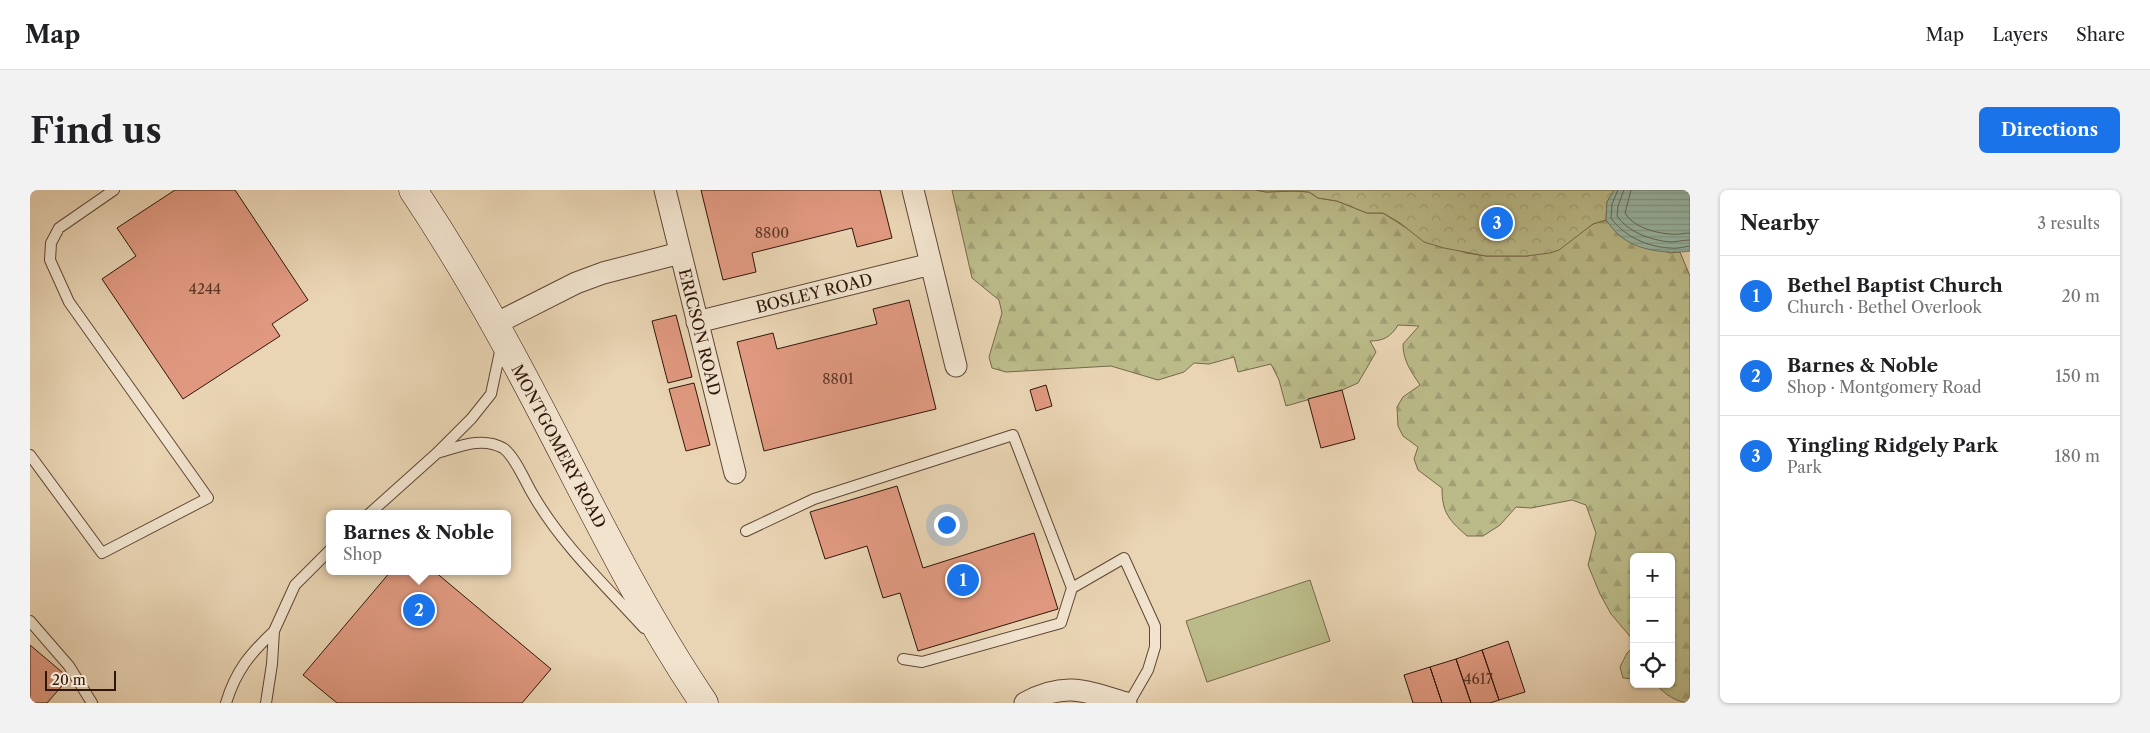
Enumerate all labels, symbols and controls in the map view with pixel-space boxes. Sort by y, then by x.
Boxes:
text: Map [25,20,80,49]
text: Map [1926,24,1964,46]
text: Layers [1992,24,2048,46]
text: Share [2076,24,2125,46]
button: Directions [1979,107,2120,153]
text: Find us [30,109,162,152]
pin: 3 [1481,204,1513,242]
text: Nearby [1740,210,1819,235]
text: 3 results [2037,213,2100,233]
house number: 8800 [755,224,789,242]
street label: ERICSON ROAD [675,266,725,398]
street label: BOSLEY ROAD [754,269,875,317]
text: Bethel Baptist Church [1787,274,2003,297]
house number: 4244 [189,280,221,298]
text: 1 [1752,286,1760,306]
text: 20 m [2061,286,2100,306]
text: Church · Bethel Overlook [1787,297,1982,317]
text: Barnes & Noble [1787,354,1938,377]
street label: MONTGOMERY ROAD [507,361,611,531]
text: 2 [1751,366,1761,386]
text: 150 m [2055,366,2100,386]
house number: 8801 [822,370,854,388]
text: Shop · Montgomery Road [1787,377,1982,397]
text: Yingling Ridgely Park [1787,434,1998,457]
text: 3 [1751,446,1761,466]
text: 180 m [2054,446,2100,466]
text: Park [1787,457,1822,477]
popup [326,510,511,575]
your location [934,512,960,538]
text: Barnes & Noble [343,521,494,544]
text: Shop [343,544,382,564]
map controls [1630,553,1675,688]
button: + [1630,553,1675,598]
pin: 1 [947,561,979,599]
pin: 2 [403,591,435,629]
button: − [1630,598,1675,643]
button: locate [1630,643,1675,688]
scale bar [45,668,116,691]
house number: 4617 [1463,670,1493,688]
text: 20 m [52,671,86,689]

